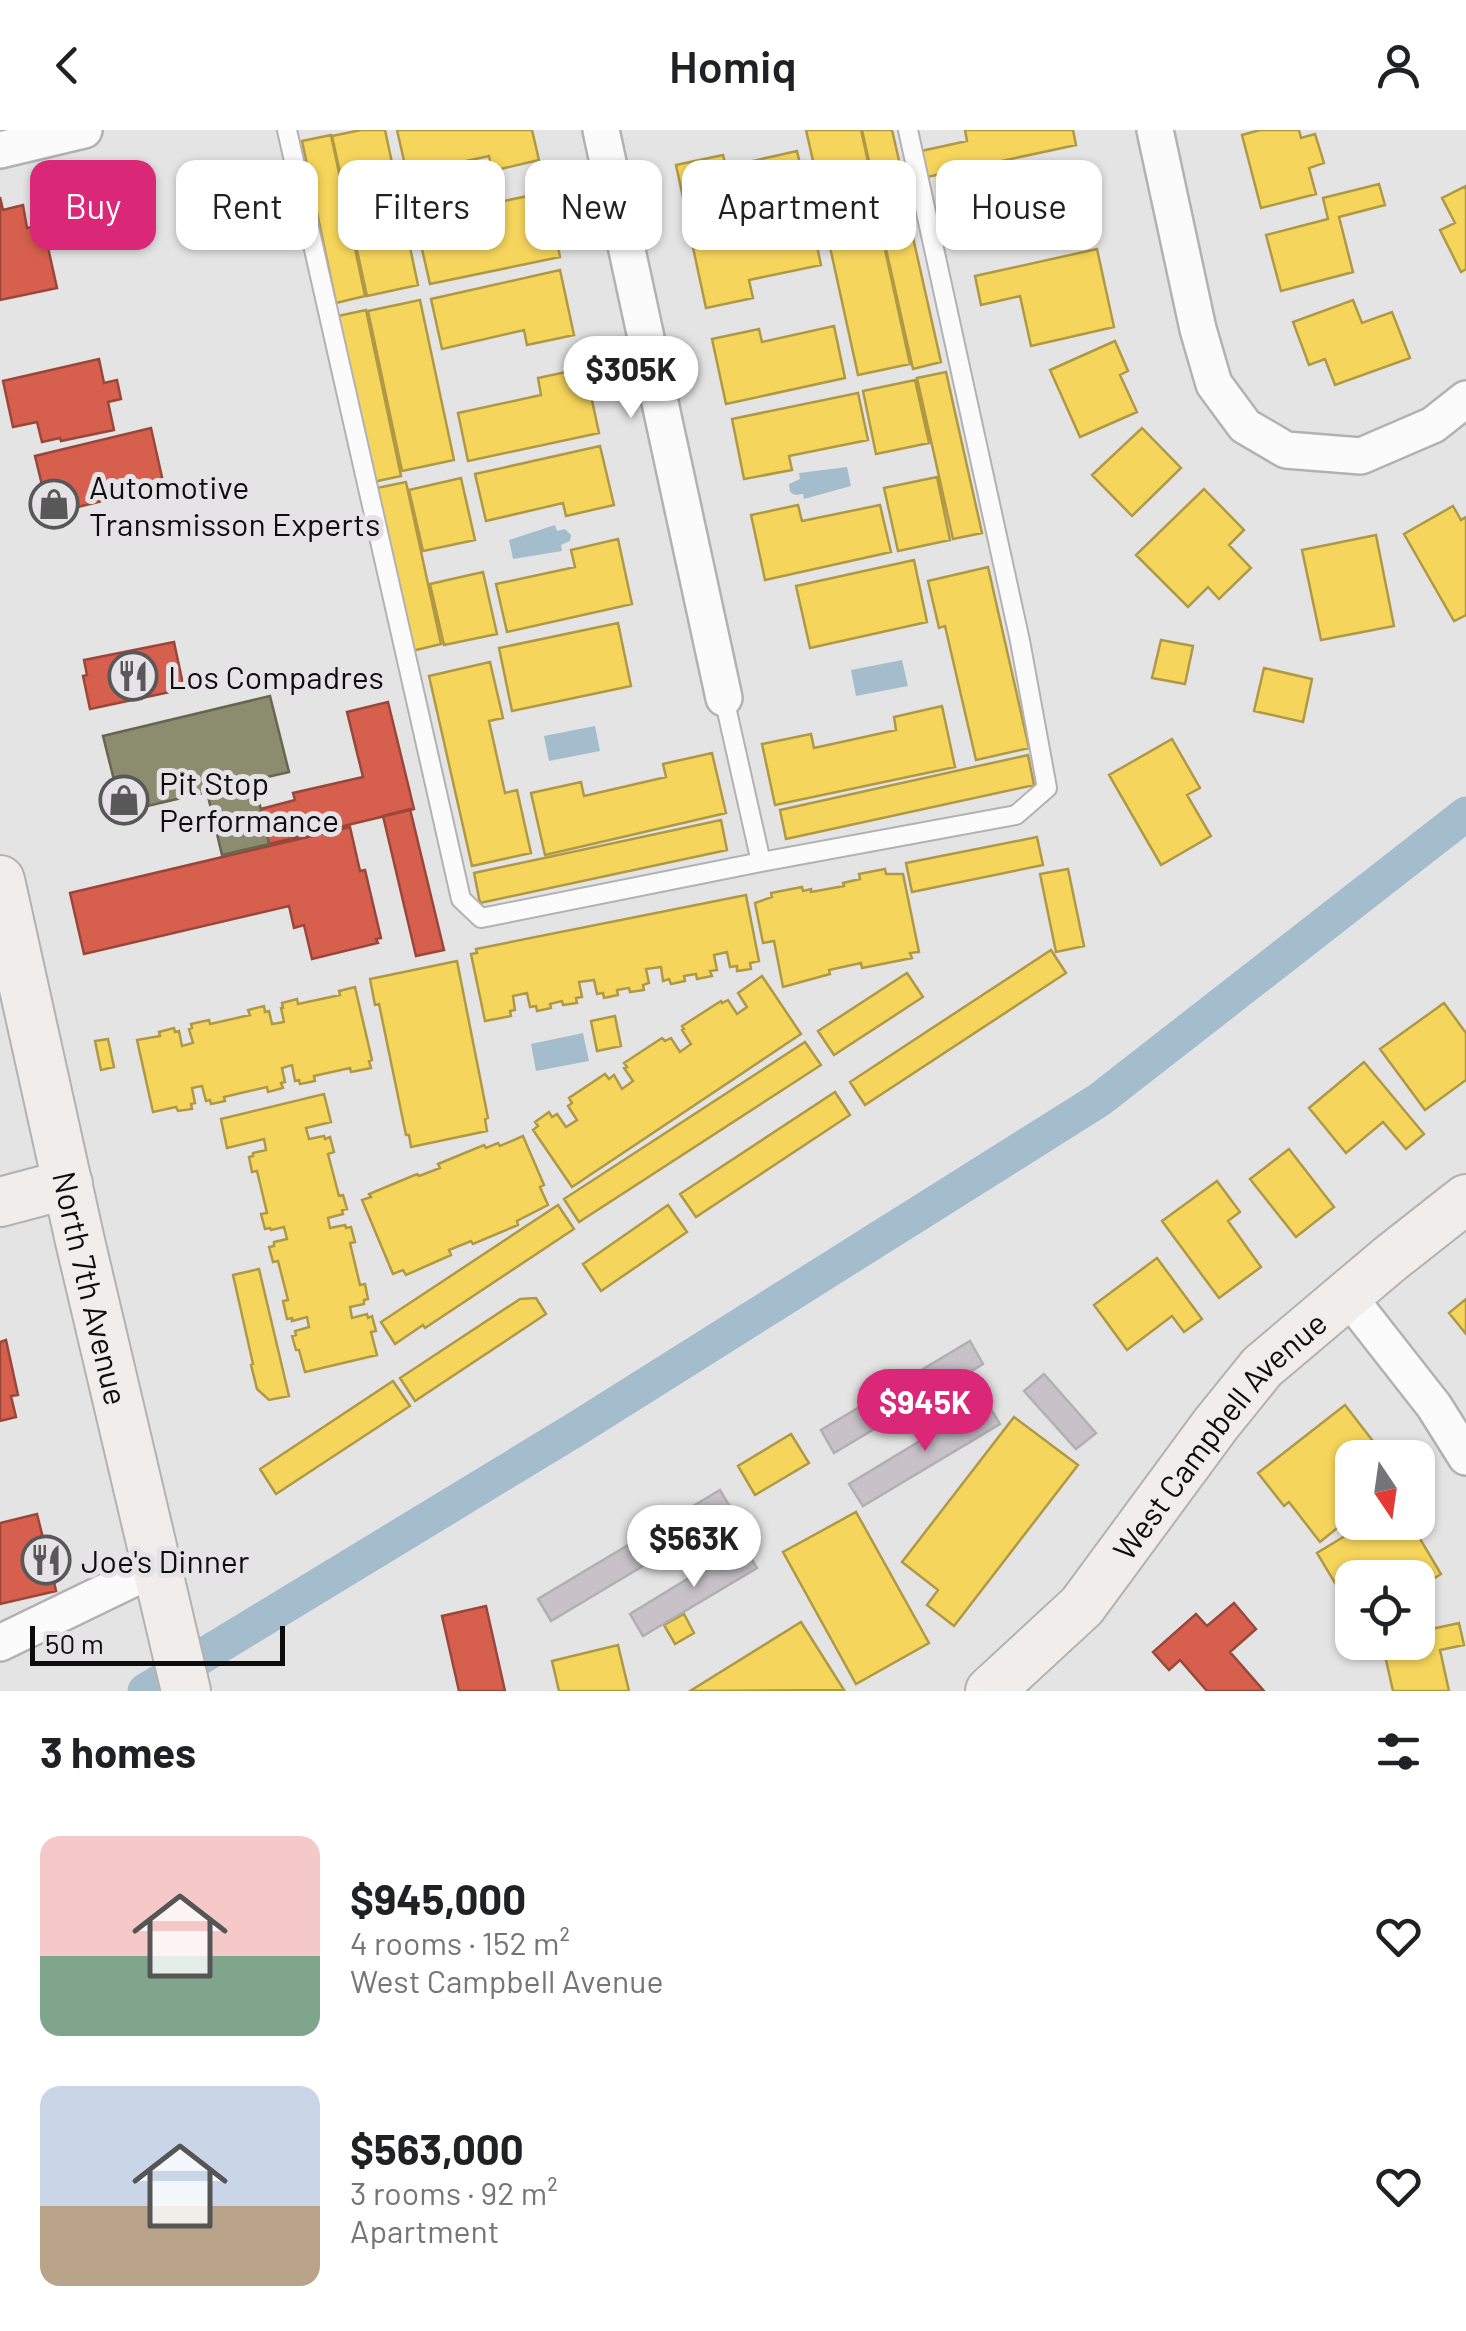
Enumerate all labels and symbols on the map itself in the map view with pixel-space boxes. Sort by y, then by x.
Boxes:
pin: $305K [561,336,701,421]
place label: Automotive Transmisson Experts [89,467,380,542]
shop icon: Automotive Transmisson Experts [28,478,80,530]
restaurant icon: Los Compadres [107,650,159,702]
place label: Los Compadres [168,657,384,695]
place label: Pit Stop Performance [159,763,339,838]
shop icon: Pit Stop Performance [98,774,150,826]
street label: North 7th Avenue [46,1167,137,1408]
street label: West Campbell Avenue [1104,1303,1333,1567]
pin: $945K [855,1369,995,1454]
north arrow [1335,1440,1435,1540]
pin: $563K [624,1505,764,1590]
restaurant icon: Joe's Dinner [20,1534,72,1586]
place label: Joe's Dinner [81,1541,250,1579]
scale bar [30,1621,285,1666]

